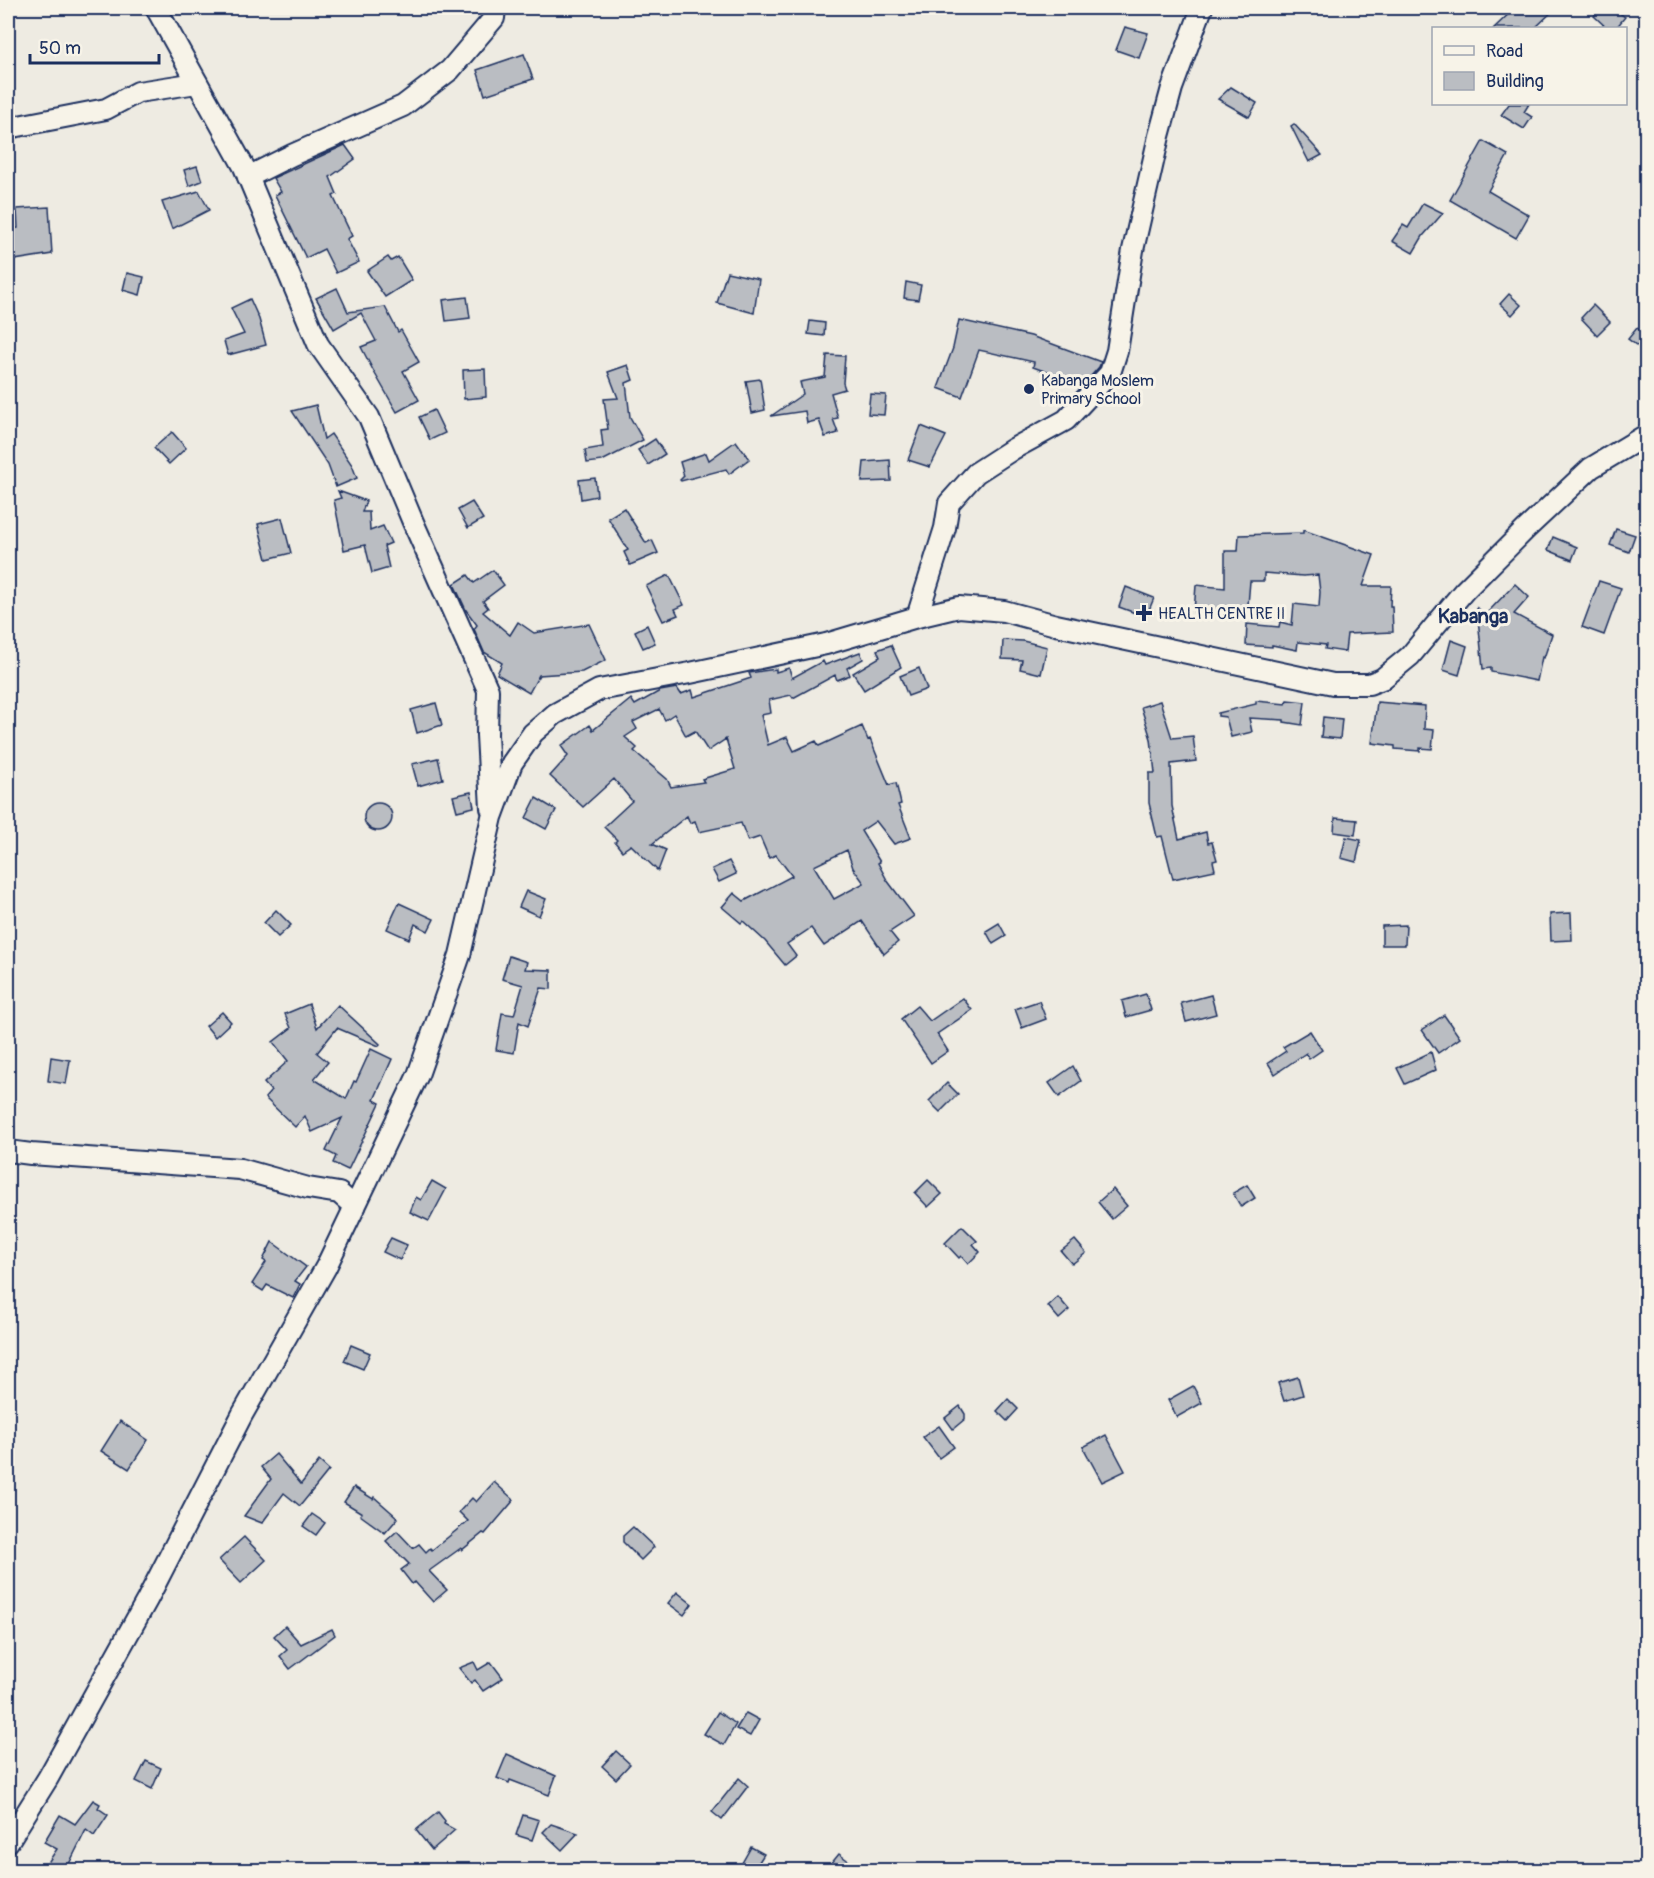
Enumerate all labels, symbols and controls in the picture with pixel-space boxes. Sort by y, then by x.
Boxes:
scale bar [30,27,159,65]
legend [1432,27,1627,105]
text: 50 m [39,37,81,60]
text: Road [1486,40,1523,63]
text: Building [1486,70,1544,93]
place label: Kabanga Moslem Primary School [1041,371,1154,409]
marker: Kabanga Moslem Primary School [1022,382,1036,396]
marker: HEALTH CENTRE II [1135,604,1153,622]
place label: HEALTH CENTRE II [1158,604,1285,624]
district label: Kabanga [1438,604,1508,629]

